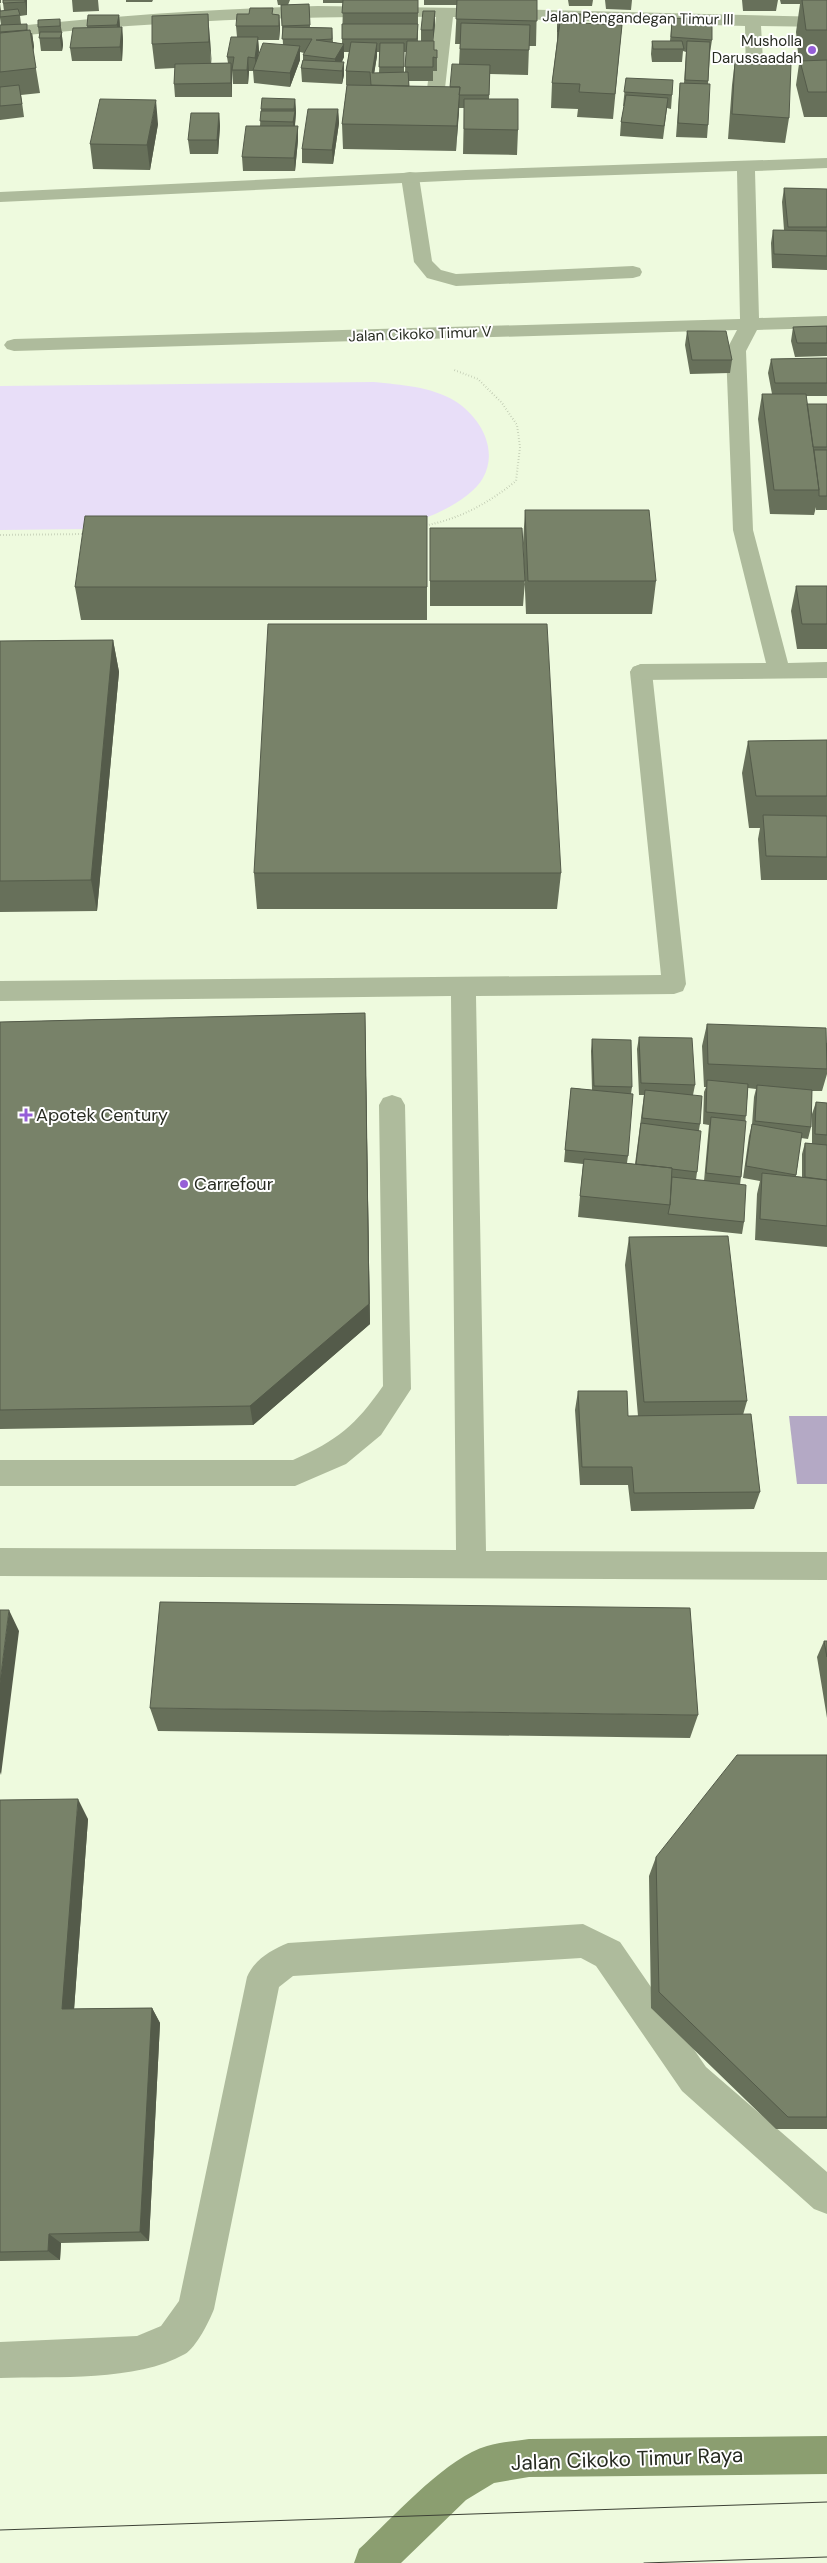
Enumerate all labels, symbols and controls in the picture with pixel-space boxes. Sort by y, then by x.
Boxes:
street label: Jalan Pengandegan Timur III [542,6,734,30]
place label: Musholla Darussaadah [712,31,802,68]
marker: Musholla Darussaadah [806,44,818,56]
street label: Jalan Cikoko Timur V [348,322,492,346]
place label: Apotek Century [36,1103,168,1127]
marker: Apotek Century [20,1109,32,1121]
place label: Carrefour [194,1172,274,1196]
marker: Carrefour [178,1178,190,1190]
street label: Jalan Cikoko Timur Raya [510,2441,744,2477]

